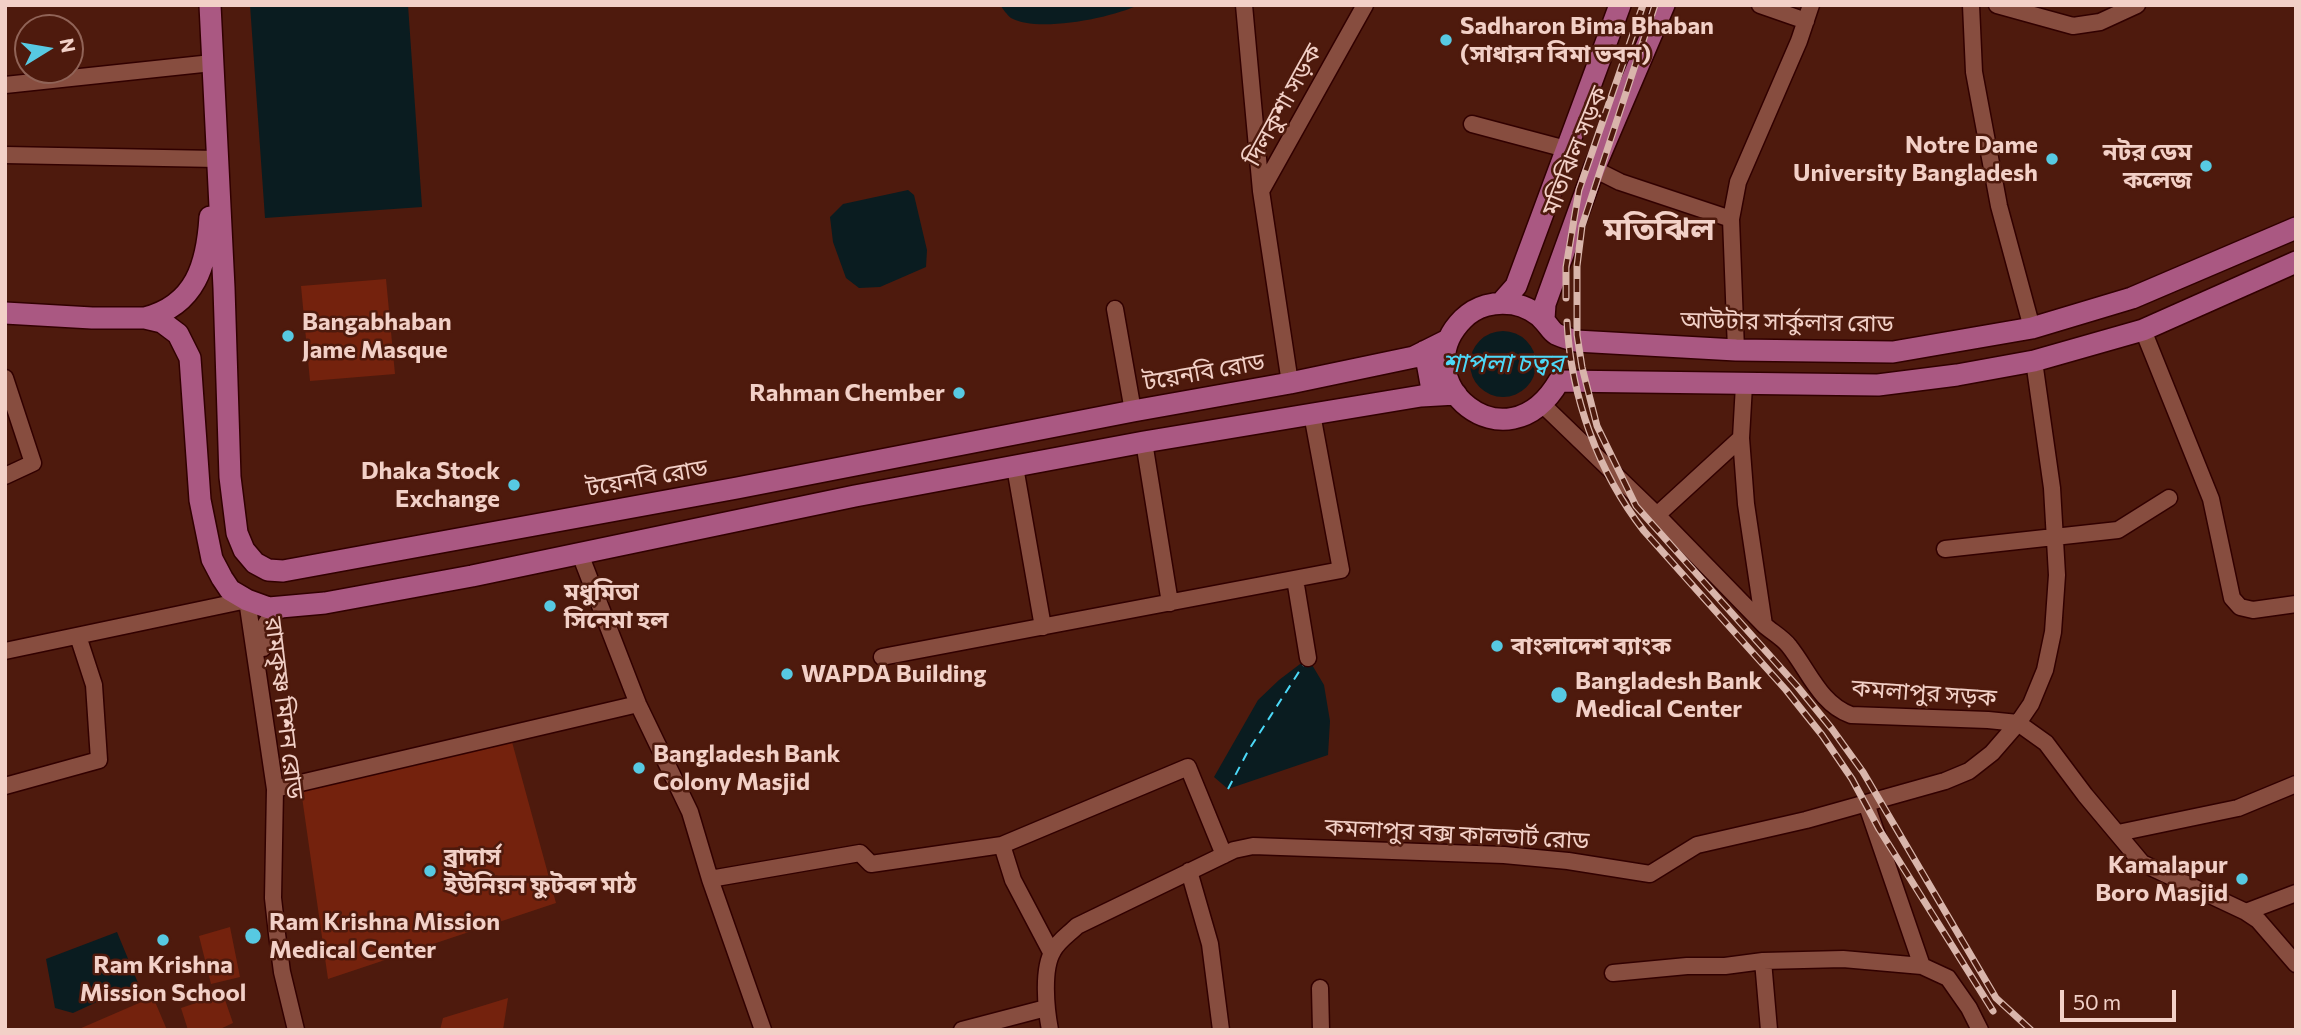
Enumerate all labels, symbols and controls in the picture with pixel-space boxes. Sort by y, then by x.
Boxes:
place label: Sadharon Bima Bhaban (সাধারন বিমা ভবন) [1460,12,1714,68]
north arrow [14,14,84,84]
marker: Sadharon Bima Bhaban (সাধারন বিমা ভবন) [1438,32,1454,48]
text: N [55,36,81,54]
street label: দিলকুশা সড়ক [1238,39,1328,171]
street label: মতিঝিল সড়ক [1536,82,1614,220]
place label: Notre Dame University Bangladesh [1793,131,2038,187]
place label: নটর ডেম কলেজ [2103,138,2192,194]
marker: Notre Dame University Bangladesh [2044,151,2060,167]
marker: নটর ডেম কলেজ [2198,158,2214,174]
district label: মতিঝিল [1603,210,1715,248]
street label: আউটার সার্কুলার রোড [1680,306,1894,338]
place label: Bangabhaban Jame Masque [302,308,452,364]
marker: Bangabhaban Jame Masque [280,328,296,344]
street label: টয়েনবি রোড [1141,347,1267,397]
water label: শাপলা চত্বর [1442,347,1564,379]
place label: Rahman Chember [749,379,945,407]
marker: Rahman Chember [951,385,967,401]
street label: টয়েনবি রোড [584,453,710,503]
place label: Dhaka Stock Exchange [361,457,500,513]
marker: Dhaka Stock Exchange [506,477,522,493]
place label: মধুমিতা সিনেমা হল [564,578,668,634]
marker: মধুমিতা সিনেমা হল [542,598,558,614]
street label: রামকৃষ্ণ মিশন রোড [259,615,309,801]
place label: বাংলাদেশ ব্যাংক [1511,632,1671,660]
marker: বাংলাদেশ ব্যাংক [1489,638,1505,654]
place label: WAPDA Building [801,660,986,688]
marker: WAPDA Building [779,666,795,682]
place label: Bangladesh Bank Medical Center [1575,667,1762,723]
street label: কমলাপুর সড়ক [1850,674,1998,712]
marker: Bangladesh Bank Medical Center [1549,685,1569,705]
place label: Bangladesh Bank Colony Masjid [653,740,840,796]
marker: Bangladesh Bank Colony Masjid [631,760,647,776]
street label: কমলাপুর বক্স কালভার্ট রোড [1324,813,1590,855]
place label: ব্রাদার্স ইউনিয়ন ফুটবল মাঠ [444,843,636,899]
place label: Kamalapur Boro Masjid [2095,851,2228,907]
marker: ব্রাদার্স ইউনিয়ন ফুটবল মাঠ [422,863,438,879]
marker: Kamalapur Boro Masjid [2234,871,2250,887]
place label: Ram Krishna Mission Medical Center [269,908,500,964]
marker: Ram Krishna Mission Medical Center [243,926,263,946]
marker: Ram Krishna Mission School [155,932,171,948]
place label: Ram Krishna Mission School [80,951,246,1007]
scale bar [2063,976,2178,1020]
text: 50 m [2073,989,2121,1014]

